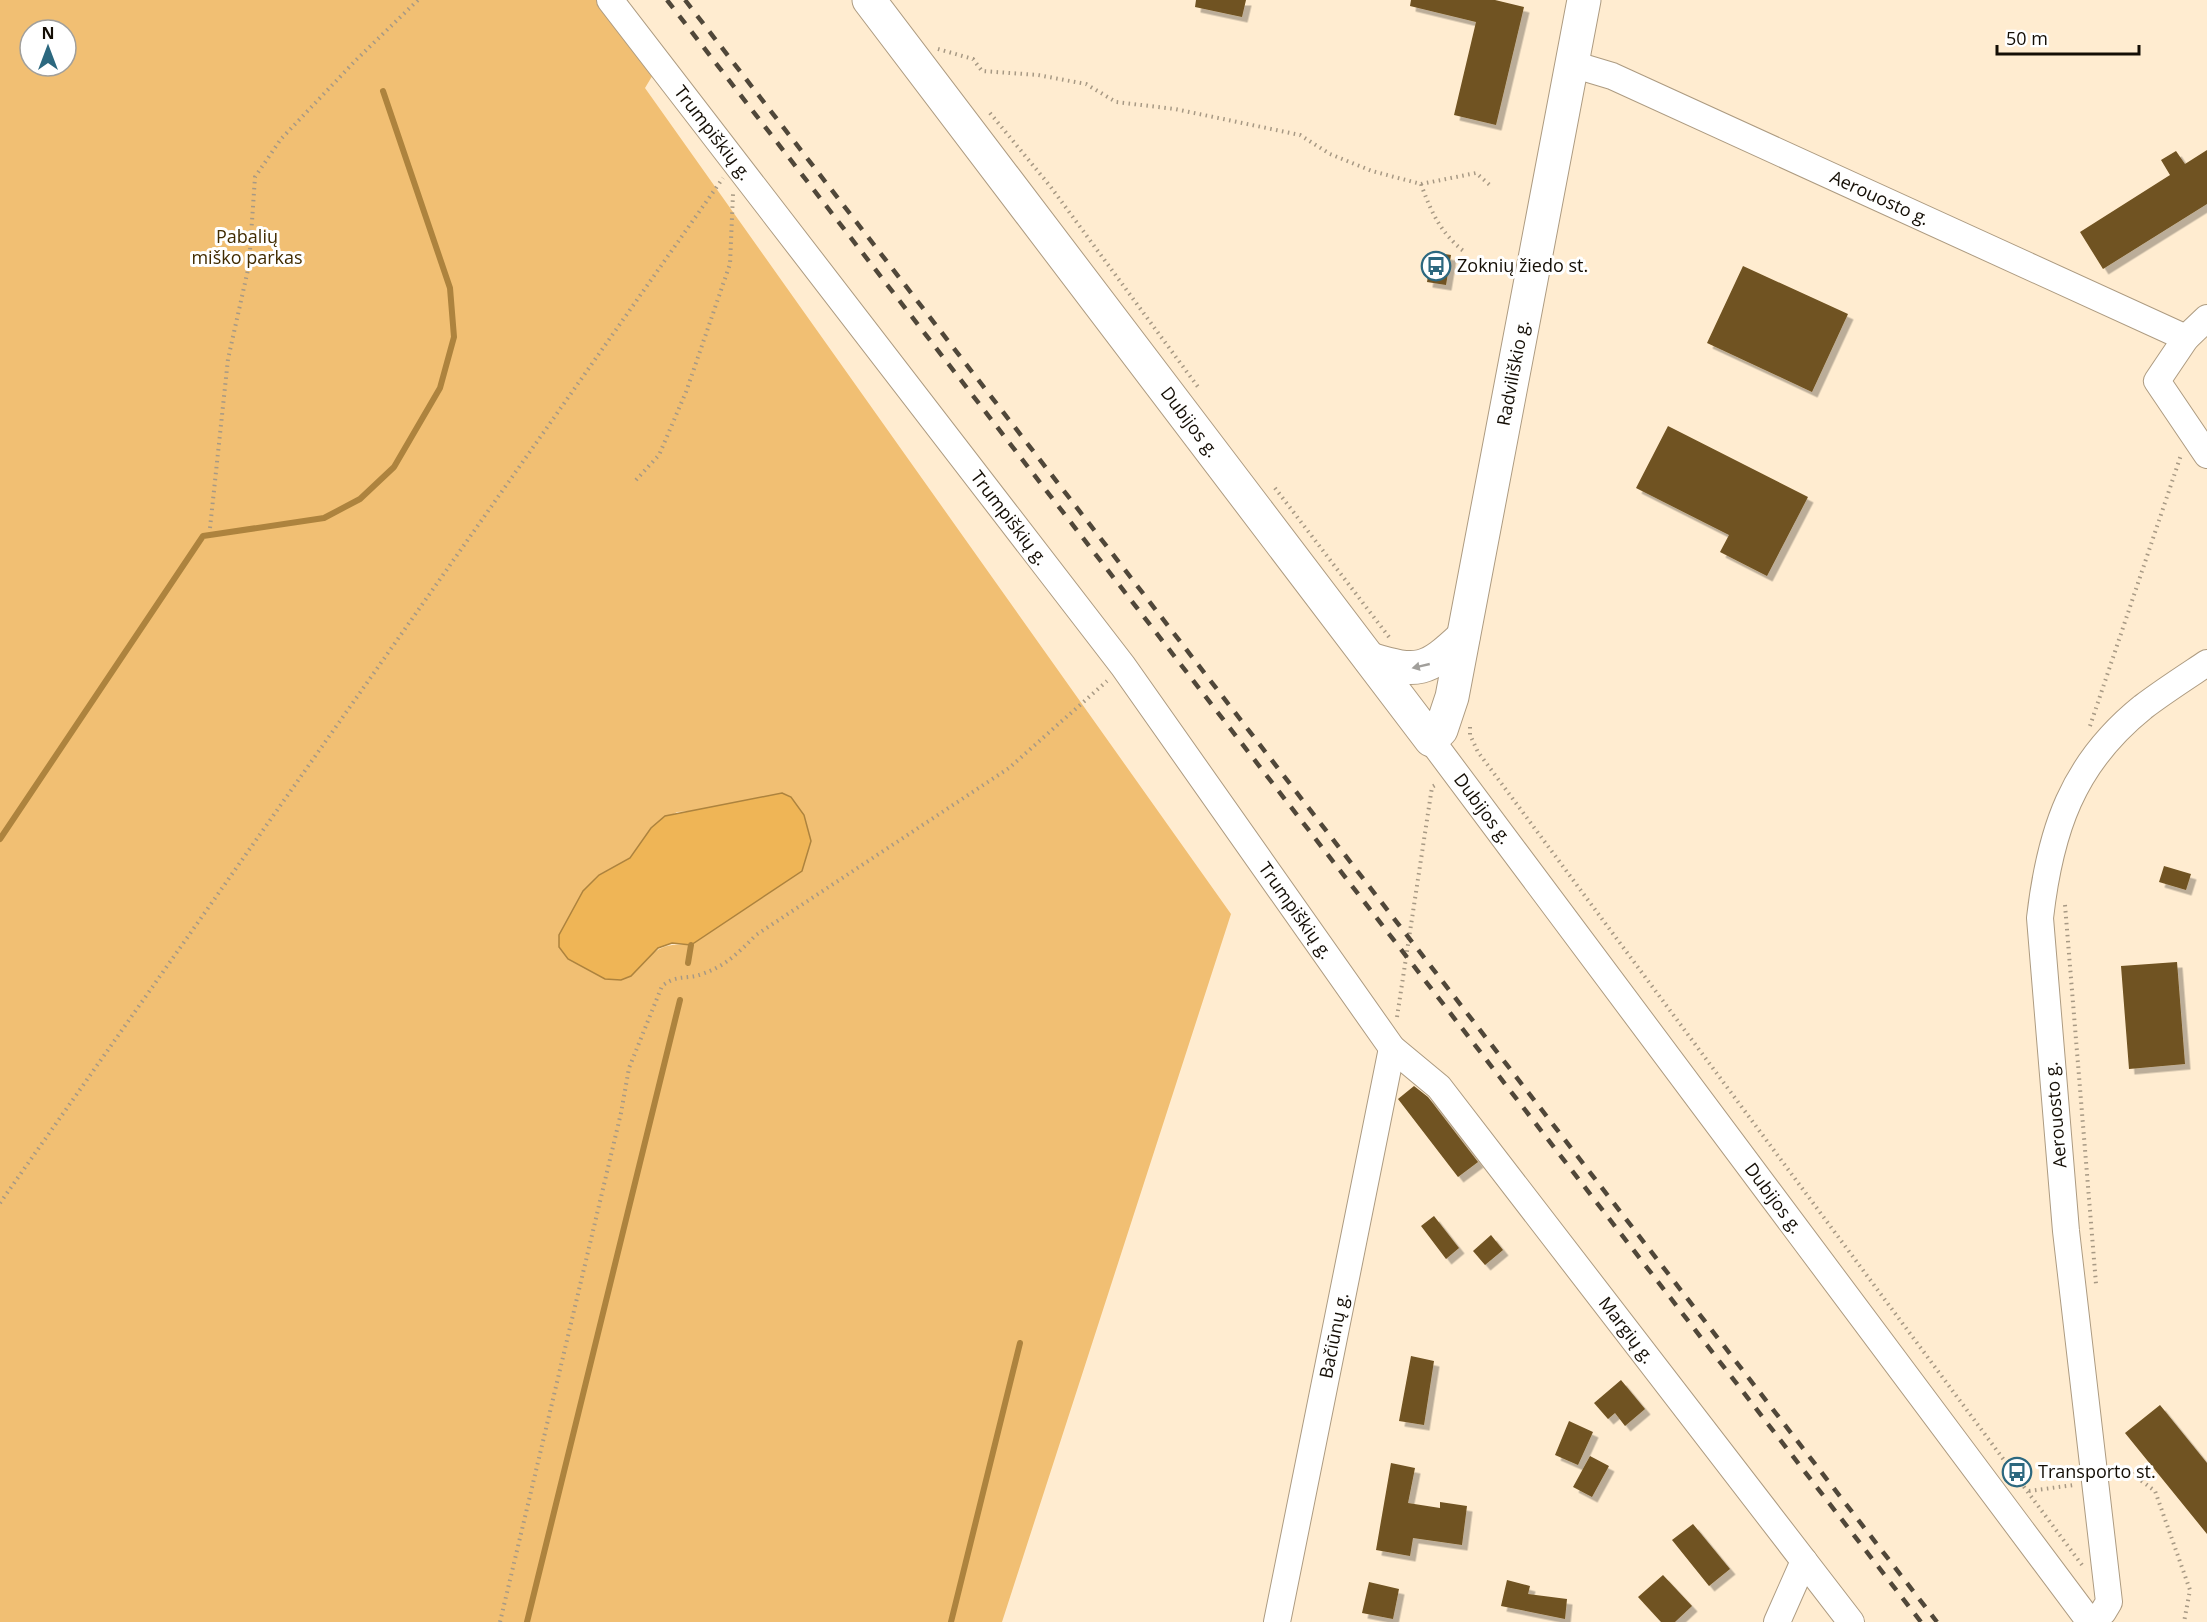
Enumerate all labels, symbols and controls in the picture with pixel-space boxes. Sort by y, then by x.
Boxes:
north arrow [18,18,78,78]
scale bar [1997,18,2140,56]
text: N [41,22,55,44]
text: 50 m [2006,26,2048,50]
street label: Trumpiškių g. [669,80,757,185]
street label: Aerouosto g. [1827,164,1934,230]
park label: Pabalių miško parkas [191,224,303,269]
bus stop icon: Zoknių žiedo st. [1420,250,1452,282]
place label: Zoknių žiedo st. [1457,253,1588,277]
street label: Radviliškio g. [1491,318,1534,428]
street label: Dubijos g. [1156,381,1225,462]
street label: Trumpiškių g. [966,465,1054,570]
one-way arrow [1412,661,1430,671]
street label: Dubijos g. [1449,768,1518,849]
street label: Trumpiškių g. [1254,857,1339,963]
street label: Aerouosto g. [2038,1061,2072,1169]
street label: Dubijos g. [1740,1157,1809,1238]
street label: Bačiūnų g. [1313,1290,1354,1381]
street label: Margių g. [1594,1291,1660,1368]
bus stop icon: Transporto st. [2001,1456,2033,1488]
place label: Transporto st. [2038,1459,2156,1483]

